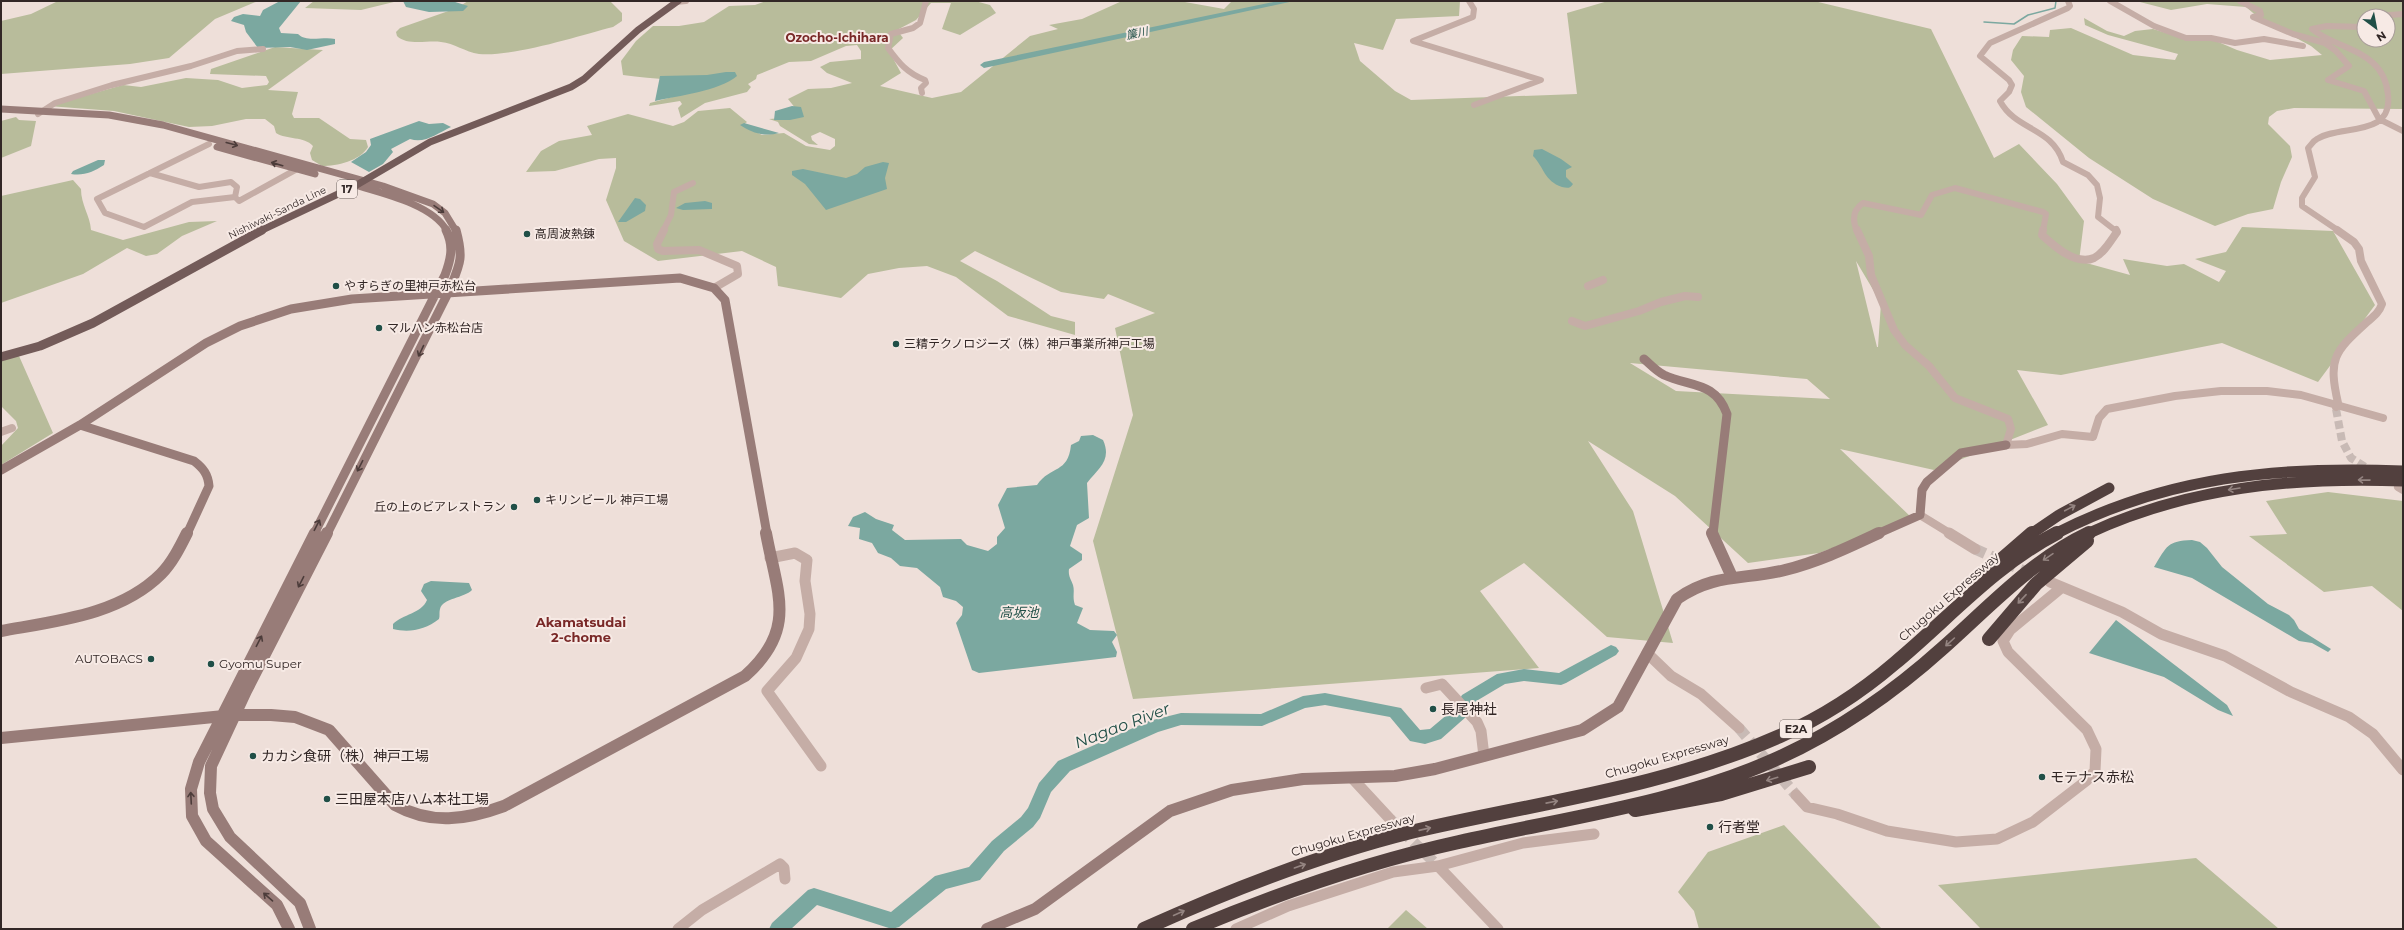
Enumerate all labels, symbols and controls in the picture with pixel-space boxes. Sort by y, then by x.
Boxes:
north arrow [2356,8,2396,48]
water label: 簾川 [1125,24,1150,42]
text: N [2374,28,2389,45]
district label: Ozocho-Ichihara [785,30,889,45]
one-way arrow [226,141,239,148]
one-way arrow [270,160,283,167]
road number: 17 [337,180,357,198]
street label: Nishiwaki-Sanda Line [226,183,328,242]
one-way arrow [433,205,444,213]
place label: 高周波熱錬 [535,226,595,241]
marker: 高周波熱錬 [522,229,532,239]
place label: やすらぎの里神戸赤松台 [344,278,476,293]
marker: やすらぎの里神戸赤松台 [331,281,341,291]
place label: マルハン赤松台店 [387,320,483,335]
marker: マルハン赤松台店 [374,323,384,333]
place label: 三精テクノロジーズ（株）神戸事業所神戸工場 [904,336,1155,351]
marker: 三精テクノロジーズ（株）神戸事業所神戸工場 [891,339,901,349]
one-way arrow [417,345,424,357]
one-way arrow [356,460,363,472]
one-way arrow [2358,476,2371,484]
one-way arrow [2228,485,2241,493]
place label: キリンビール 神戸工場 [545,492,668,507]
marker: キリンビール 神戸工場 [532,495,542,505]
place label: 丘の上のビアレストラン [374,499,506,514]
marker: 丘の上のビアレストラン [509,502,519,512]
one-way arrow [2064,504,2076,511]
one-way arrow [314,520,322,532]
street label: Chugoku Expressway [1895,549,2002,644]
one-way arrow [2043,553,2054,561]
one-way arrow [297,576,304,588]
one-way arrow [2018,594,2027,604]
water label: 高坂池 [999,604,1040,620]
district label: Akamatsudai 2-chome [535,614,626,645]
one-way arrow [255,636,263,648]
one-way arrow [1945,637,1955,647]
place label: AUTOBACS [75,651,143,666]
marker: AUTOBACS [146,654,156,664]
place label: Gyomu Super [219,656,302,671]
marker: Gyomu Super [206,659,216,669]
water label: Nagao River [1072,698,1173,752]
place label: 長尾神社 [1441,700,1497,718]
marker: 長尾神社 [1428,704,1438,714]
road number: E2A [1780,720,1812,738]
street label: Chugoku Expressway [1603,731,1731,781]
place label: カカシ食研（株）神戸工場 [261,747,429,765]
marker: カカシ食研（株）神戸工場 [248,751,258,761]
place label: モテナス赤松 [2050,768,2134,786]
marker: モテナス赤松 [2037,772,2047,782]
one-way arrow [1765,776,1778,783]
place label: 三田屋本店ハム本社工場 [335,790,489,808]
one-way arrow [188,792,195,805]
marker: 三田屋本店ハム本社工場 [322,794,332,804]
one-way arrow [1545,798,1558,806]
street label: Chugoku Expressway [1289,809,1417,859]
place label: 行者堂 [1718,818,1760,836]
marker: 行者堂 [1705,822,1715,832]
one-way arrow [1418,825,1431,833]
one-way arrow [1294,861,1306,869]
one-way arrow [263,892,274,901]
one-way arrow [1173,909,1185,916]

